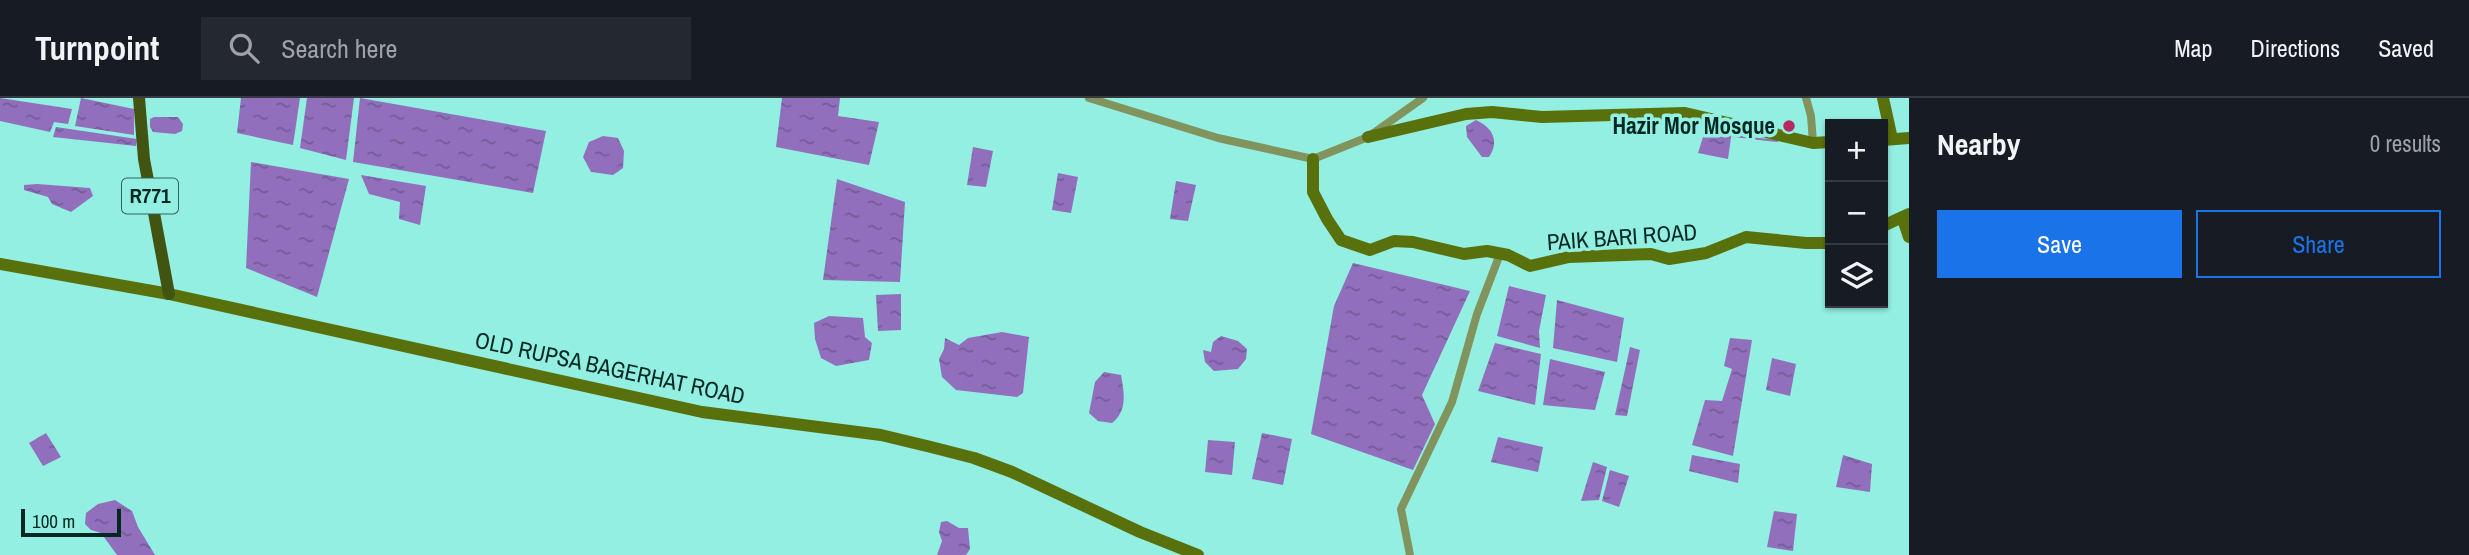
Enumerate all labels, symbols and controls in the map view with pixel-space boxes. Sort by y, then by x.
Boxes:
search box [201,17,691,80]
text: Turnpoint [35,26,159,70]
icon: search [225,29,263,67]
text: Search here [281,31,397,66]
text: Map [2174,32,2212,64]
text: Directions [2250,32,2340,64]
text: Saved [2378,32,2434,64]
place label: Hazir Mor Mosque [1613,110,1775,141]
marker: Hazir Mor Mosque [1781,118,1797,134]
map controls [1825,119,1888,308]
button: + [1825,119,1888,182]
text: Nearby [1937,124,2020,164]
text: 0 results [2370,128,2441,159]
road number: R771 [122,178,178,214]
button: − [1825,182,1888,245]
button: Save [1937,210,2182,278]
button: Share [2196,210,2441,278]
street label: PAIK BARI ROAD [1546,216,1698,257]
button: layers [1825,245,1888,308]
street label: OLD RUPSA BAGERHAT ROAD [472,324,748,411]
scale bar [21,506,121,538]
text: 100 m [32,508,75,534]

